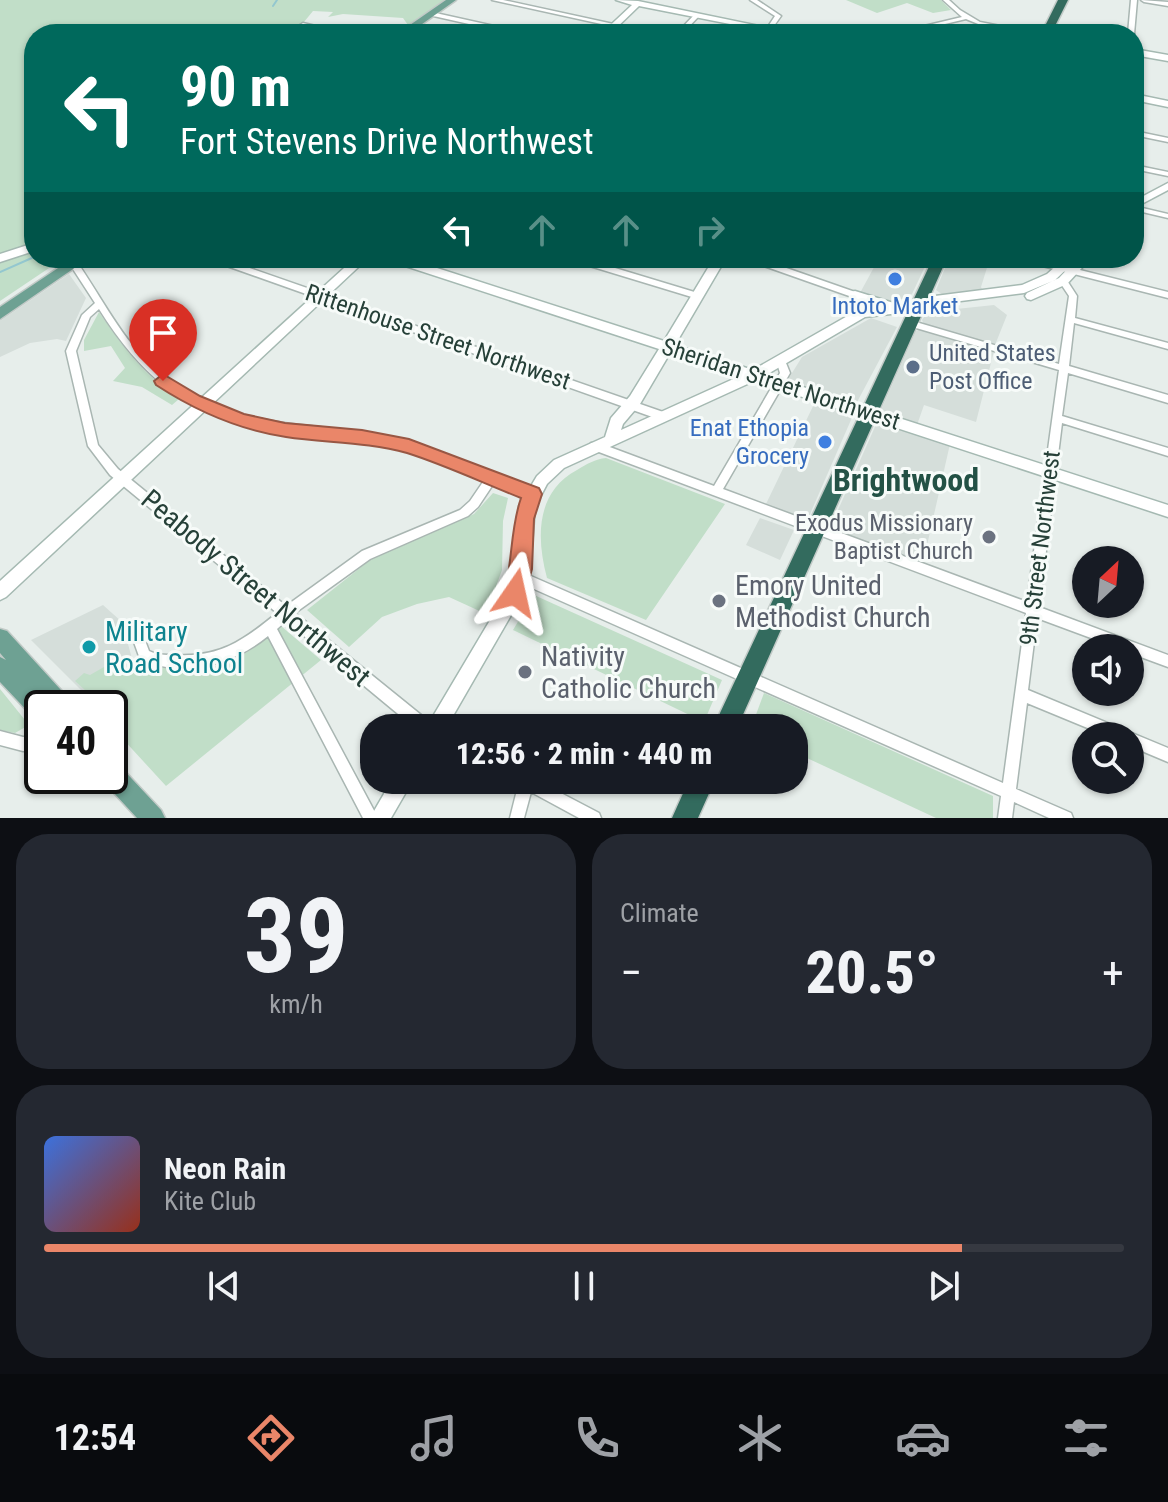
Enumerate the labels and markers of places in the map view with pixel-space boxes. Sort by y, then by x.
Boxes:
marker: Intoto Market [886,270,904,288]
place label: Intoto Market [832,292,958,320]
pin [129,299,197,381]
place label: United States Post Office [929,339,1056,395]
marker: United States Post Office [904,358,922,376]
place label: Enat Ethopia Grocery [690,414,809,470]
marker: Enat Ethopia Grocery [816,433,834,451]
place label: Exodus Missionary Baptist Church [795,509,973,565]
marker: Exodus Missionary Baptist Church [980,528,998,546]
place label: Emory United Methodist Church [735,569,931,634]
marker: Emory United Methodist Church [710,592,728,610]
place label: Military Road School [105,615,243,680]
marker: Military Road School [80,638,98,656]
place label: Nativity Catholic Church [541,640,716,705]
marker: Nativity Catholic Church [516,663,534,681]

